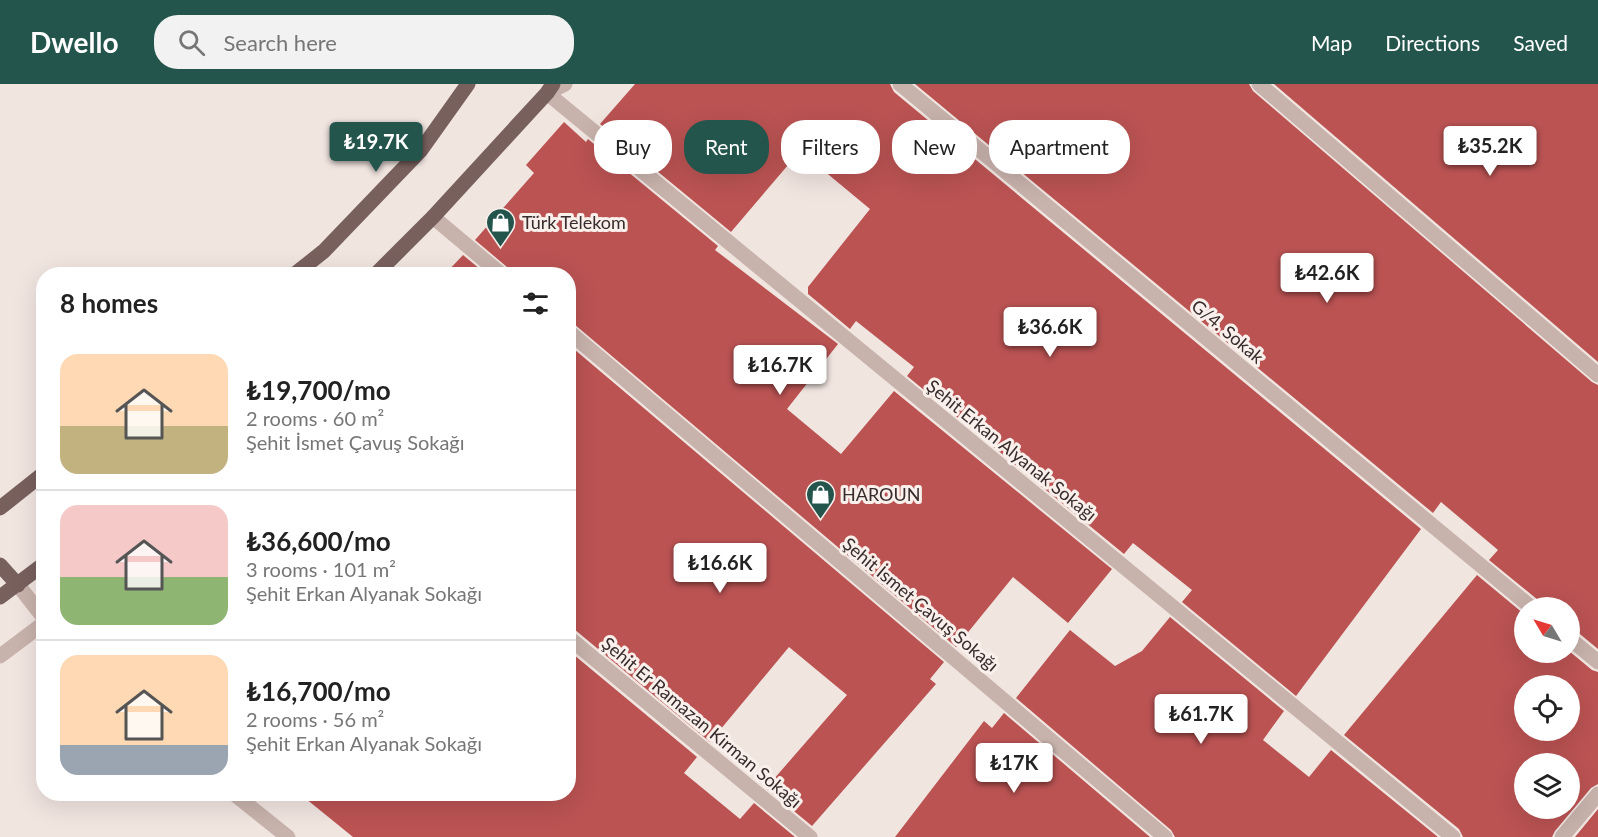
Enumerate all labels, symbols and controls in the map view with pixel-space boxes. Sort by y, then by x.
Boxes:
search box [154,15,574,69]
text: Dwello [30,25,118,59]
icon: search [175,26,208,59]
text: Search here [223,29,337,56]
text: Map [1311,30,1352,55]
text: Directions [1385,30,1480,55]
text: Saved [1513,30,1568,55]
chip: Buy [594,120,672,174]
chip: Rent [684,120,769,174]
chip: Filters [781,120,880,174]
chip: New [892,120,977,174]
chip: Apartment [989,120,1130,174]
pin: ₺19.7K [327,122,425,173]
pin: ₺35.2K [1441,126,1539,177]
text: ₺19.7K [344,129,408,153]
text: ₺35.2K [1458,133,1522,157]
shop icon: Türk Telekom [485,206,517,248]
place label: Türk Telekom [522,211,626,233]
pin: ₺42.6K [1278,253,1376,304]
text: ₺42.6K [1295,260,1359,284]
text: 8 homes [60,287,158,319]
icon: filters [519,287,552,320]
street label: G/4. Sokak [1187,294,1269,368]
pin: ₺36.6K [1001,307,1099,358]
text: ₺36.6K [1018,314,1082,338]
pin: ₺16.7K [731,345,829,396]
text: ₺16.7K [748,352,812,376]
text: ₺19,700/mo [246,374,391,406]
street label: Şehit Erkan Alyanak Sokağı [923,375,1101,525]
icon: home [108,378,180,450]
text: 2 rooms · 60 m² [246,406,384,430]
text: Şehit İsmet Çavuş Sokağı [246,430,465,454]
shop icon: HAROUN [805,478,837,520]
place label: HAROUN [842,483,920,505]
text: ₺36,600/mo [246,525,391,557]
icon: home [108,529,180,601]
street label: Şehit İsmet Çavuş Sokağı [839,532,1003,676]
pin: ₺16.6K [671,543,769,594]
text: ₺16.6K [688,550,752,574]
text: 3 rooms · 101 m² [246,557,396,581]
text: Şehit Erkan Alyanak Sokağı [246,581,482,605]
north arrow [1514,597,1580,663]
map controls [1514,597,1580,819]
street label: Şehit Er Ramazan Kirman Sokağı [598,632,806,812]
text: ₺16,700/mo [246,675,391,707]
button: locate [1514,675,1580,741]
icon: home [108,679,180,751]
pin: ₺61.7K [1152,694,1250,745]
text: ₺61.7K [1169,701,1233,725]
text: 2 rooms · 56 m² [246,707,384,731]
text: Şehit Erkan Alyanak Sokağı [246,731,482,755]
pin: ₺17K [978,743,1050,794]
text: ₺17K [990,750,1038,774]
button: layers [1514,753,1580,819]

